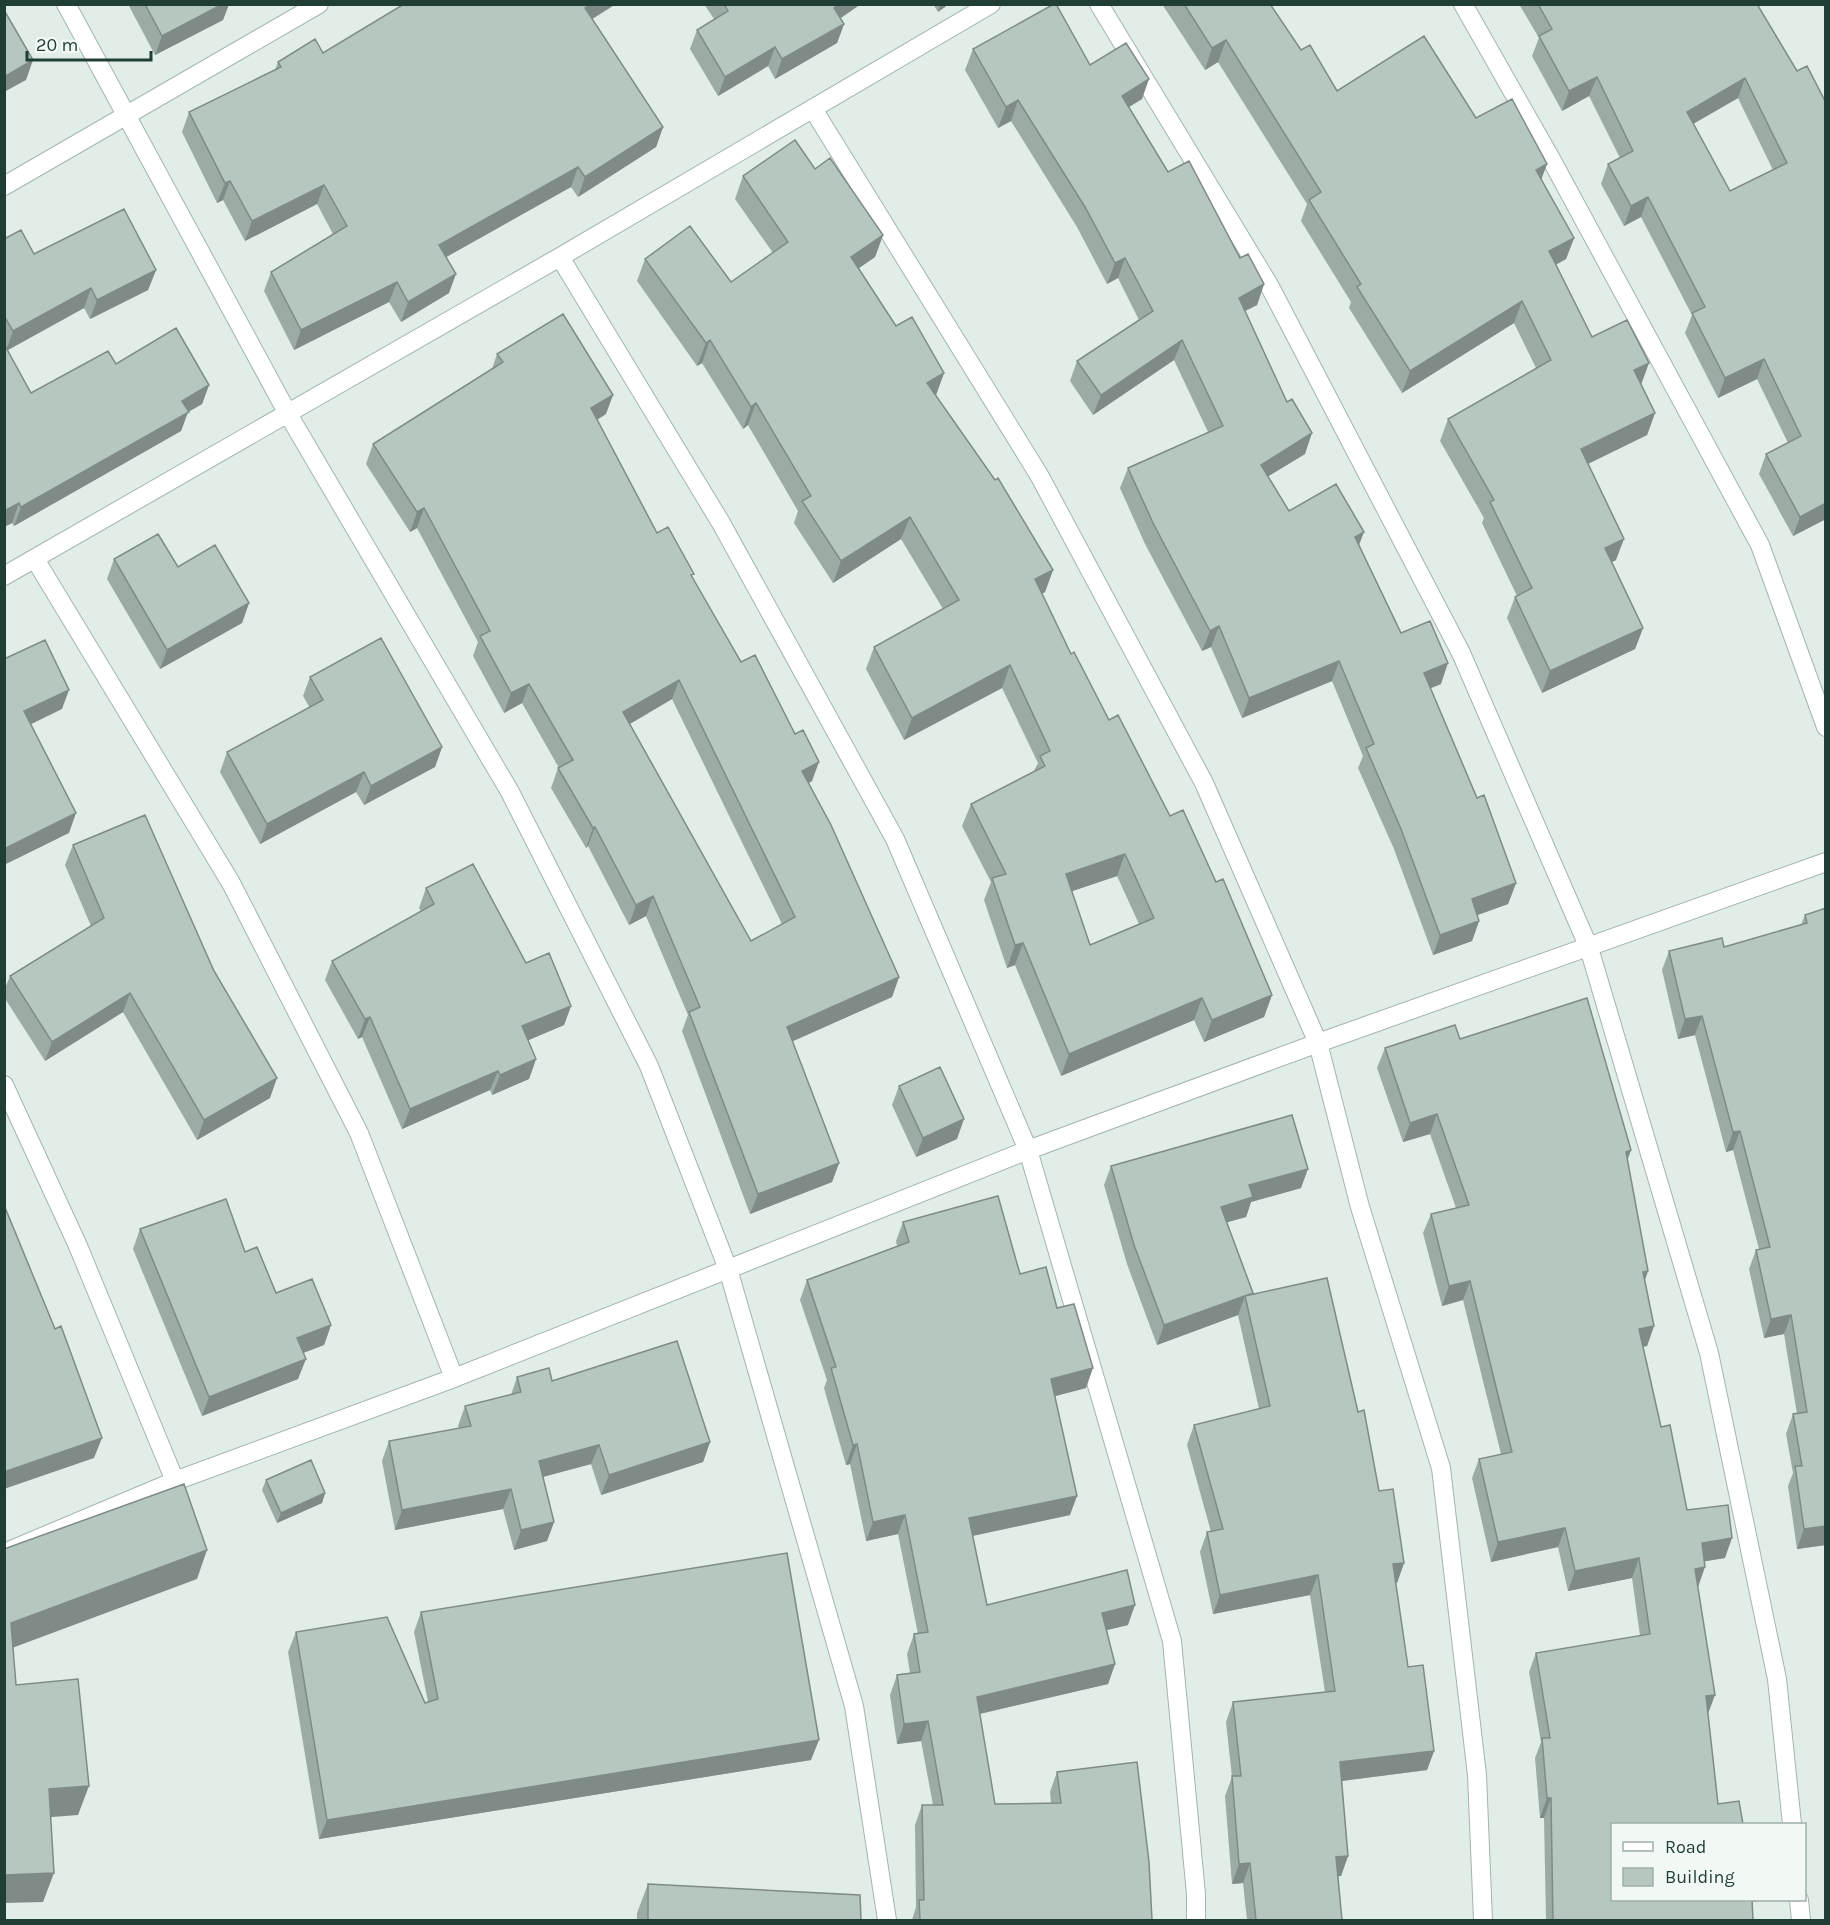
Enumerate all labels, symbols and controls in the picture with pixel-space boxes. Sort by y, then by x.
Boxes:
scale bar [27,24,152,62]
text: 20 m [36,34,78,56]
legend [1611,1823,1806,1901]
text: Road [1665,1836,1706,1858]
text: Building [1665,1866,1735,1888]

